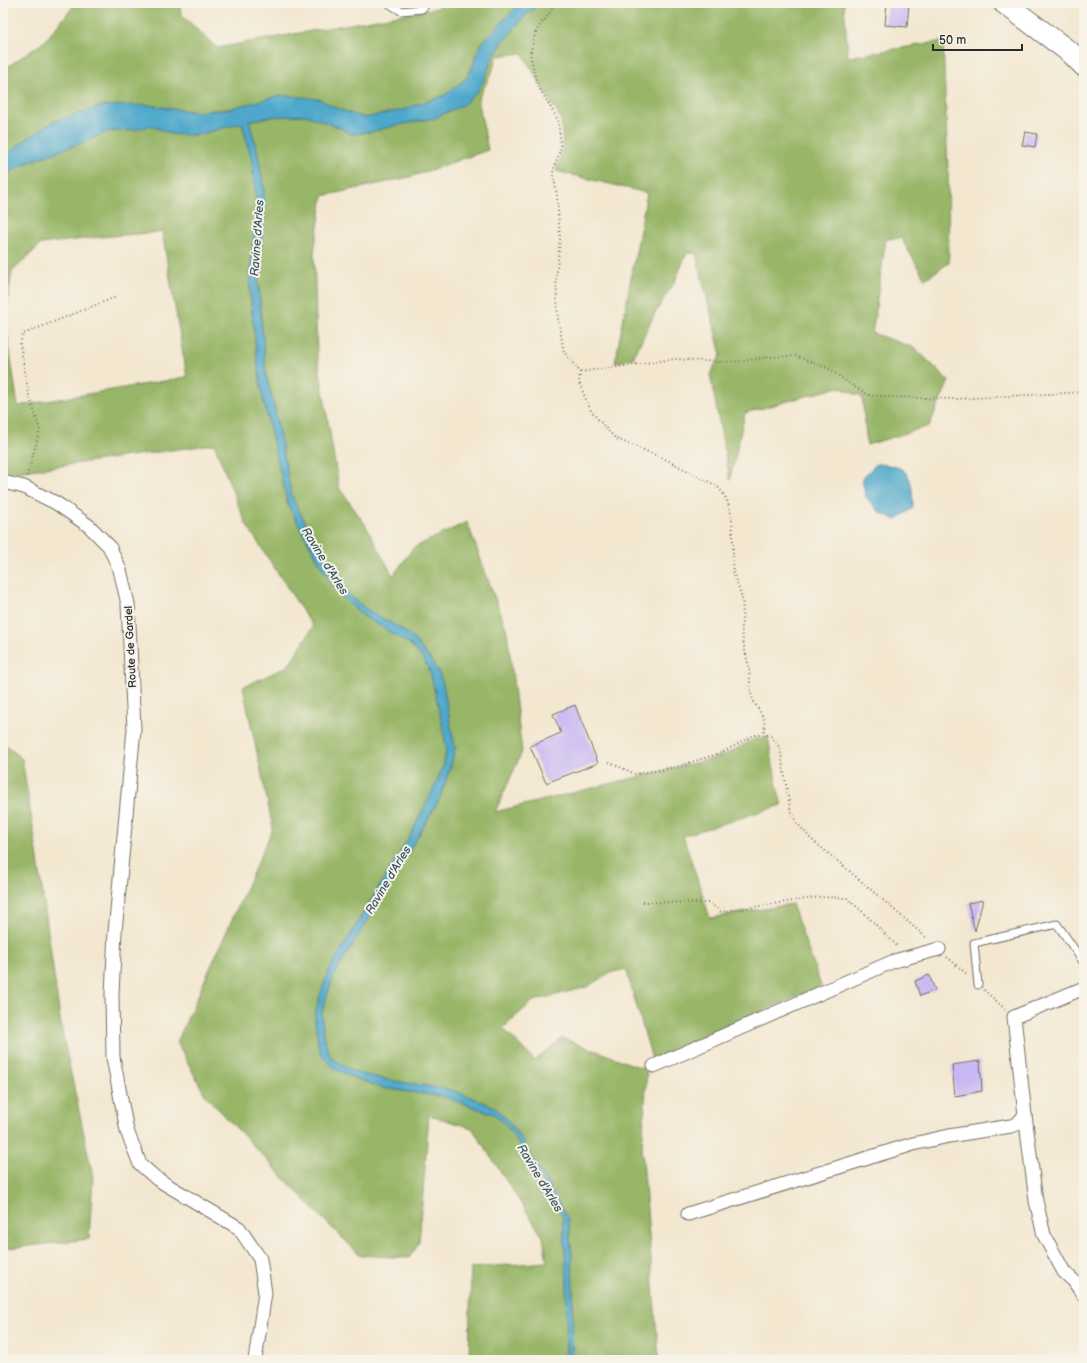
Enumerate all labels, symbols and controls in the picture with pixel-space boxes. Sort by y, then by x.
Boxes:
scale bar [933,26,1022,52]
text: 50 m [939,33,966,48]
water label: Ravine d'Arles [247,199,268,277]
water label: Ravine d'Arles [298,525,351,598]
street label: Route de Gardel [122,606,139,688]
water label: Ravine d'Arles [362,843,415,917]
water label: Ravine d'Arles [513,1141,566,1215]

